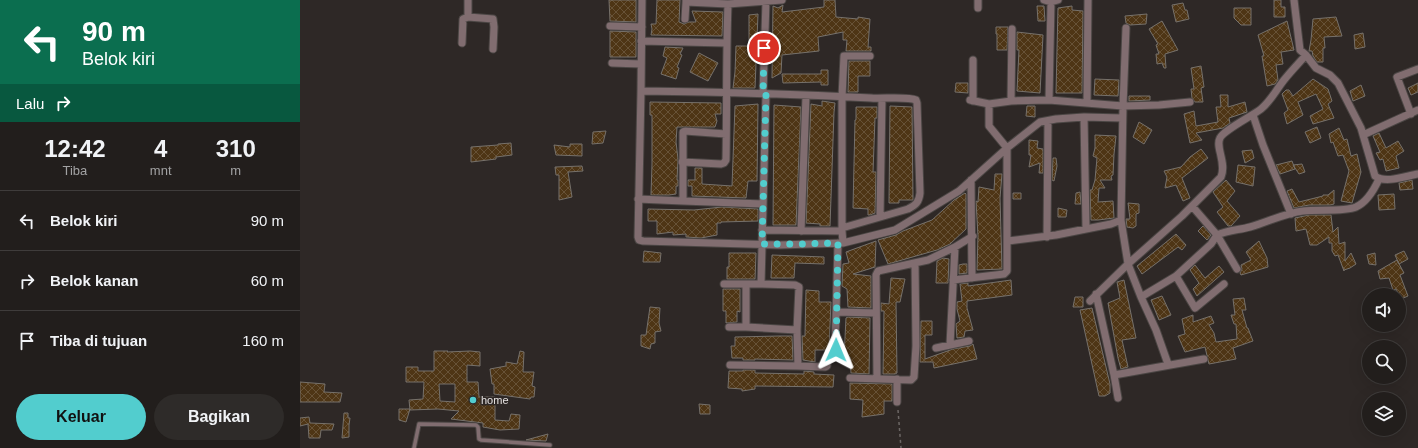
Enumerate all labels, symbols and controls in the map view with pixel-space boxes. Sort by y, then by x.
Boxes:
icon: left [16,16,68,68]
text: 90 m [82,16,146,47]
pin [747,31,781,65]
icon: arrive [753,37,775,59]
text: Belok kiri [82,49,155,69]
icon: right [52,92,74,114]
text: Lalu [16,95,44,112]
text: 12:42 [44,135,106,162]
text: 4 [154,135,167,162]
text: 310 [216,135,256,162]
text: Tiba [63,163,87,178]
text: mnt [150,163,172,178]
text: m [230,163,241,178]
icon: left [16,210,38,232]
text: Belok kiri [50,212,118,229]
text: 90 m [251,212,284,229]
icon: right [16,270,38,292]
text: Belok kanan [50,272,138,289]
text: 60 m [251,272,284,289]
map controls [1362,288,1406,436]
button: sound [1362,288,1406,332]
position arrow [815,329,857,371]
icon: arrive [16,330,38,352]
text: Tiba di tujuan [50,332,147,349]
text: 160 m [242,332,284,349]
button: search [1362,340,1406,384]
button: layers [1362,392,1406,436]
button: Keluar [16,394,146,440]
button: Bagikan [154,394,284,440]
place label: home [481,394,509,406]
marker: home [468,395,478,405]

